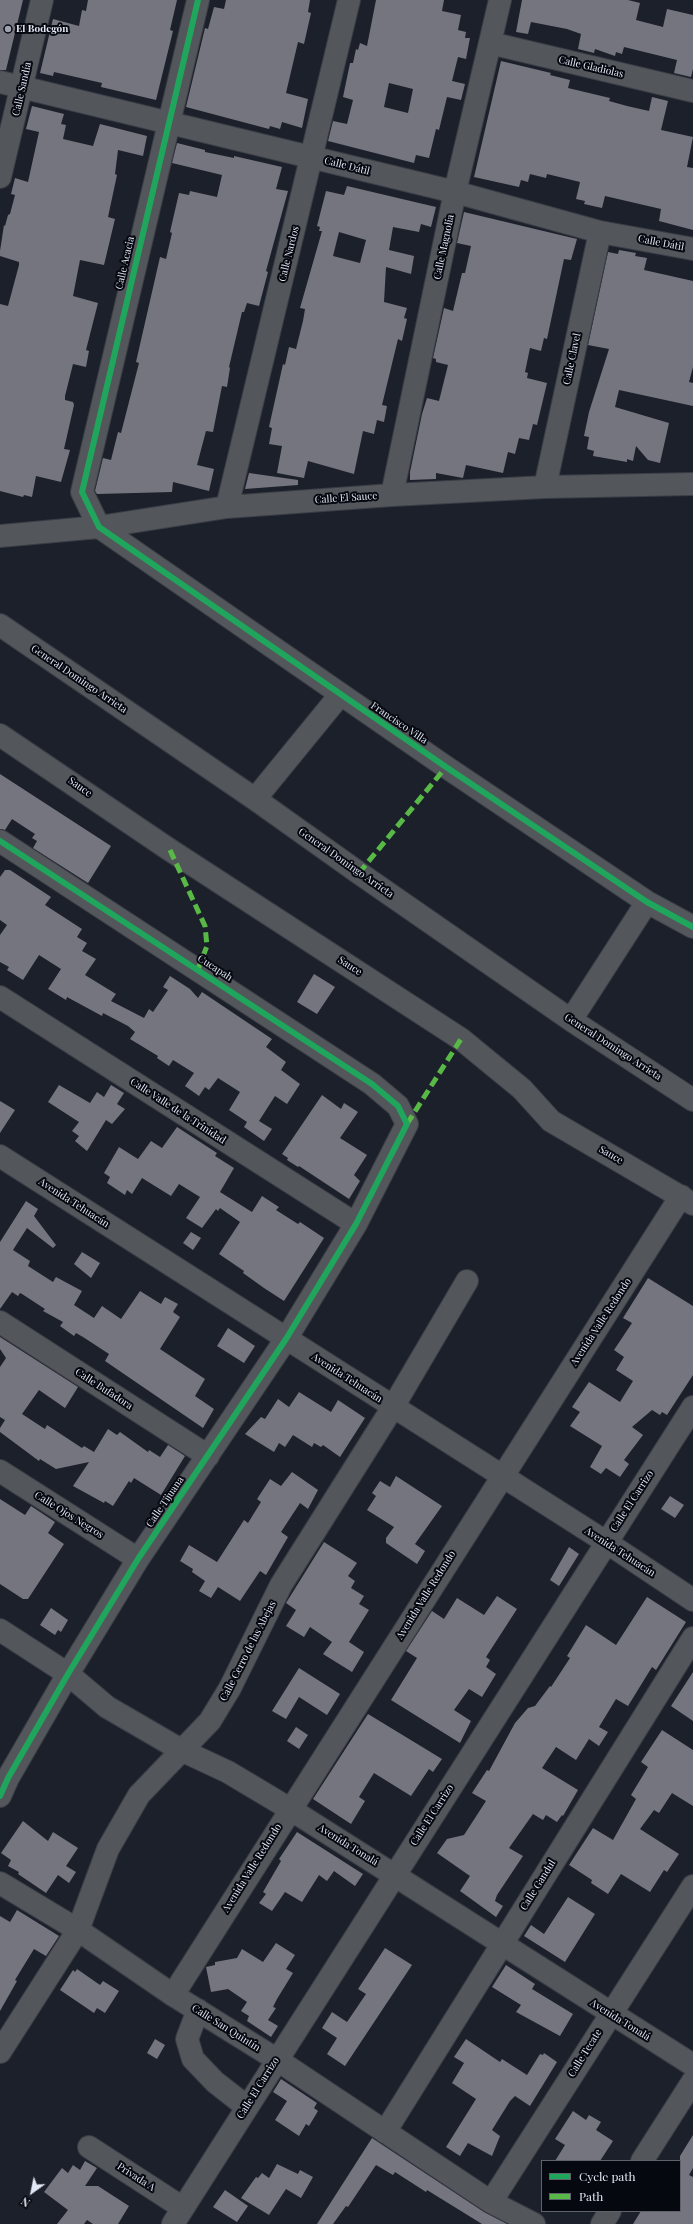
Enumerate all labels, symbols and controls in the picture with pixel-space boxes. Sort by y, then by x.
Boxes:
place label: El Bodegón [16,23,68,35]
marker: El Bodegón [3,24,13,34]
street label: Calle Gladiolas [557,54,625,80]
street label: Calle Sandía [10,61,34,117]
street label: Calle Dátil [323,155,371,177]
street label: Calle Magnolia [431,213,457,281]
street label: Calle Nardos [276,225,302,283]
street label: Calle Dátil [637,233,685,253]
street label: Calle Acacia [113,235,137,291]
street label: Calle Clavel [561,332,583,386]
street label: Calle El Sauce [314,490,378,506]
street label: General Domingo Arrieta [29,642,129,716]
street label: Francisco Villa [368,700,430,746]
street label: Sauce [66,775,94,799]
street label: General Domingo Arrieta [296,826,396,900]
street label: Cucapah [195,952,235,984]
street label: Sauce [336,954,364,978]
street label: General Domingo Arrieta [562,1011,664,1083]
street label: Calle Valle de la Trinidad [128,1076,228,1146]
street label: Sauce [597,1143,625,1167]
street label: Avenida Tehuacán [36,1176,112,1230]
street label: Avenida Valle Redondo [568,1276,634,1368]
street label: Avenida Tehuacán [309,1351,385,1405]
street label: Calle Bufadora [73,1366,135,1412]
street label: Calle El Carrizo [608,1468,656,1534]
street label: Calle Tijuana [144,1474,186,1530]
street label: Calle Ojos Negros [32,1489,106,1541]
street label: Avenida Tehuacán [582,1525,658,1579]
street label: Avenida Valle Redondo [394,1548,458,1642]
street label: Calle Cerro de las Abejas [217,1599,279,1703]
street label: Calle El Carrizo [408,1782,456,1848]
street label: Avenida Valle Redondo [220,1821,284,1915]
street label: Avenida Tonalá [316,1822,380,1868]
street label: Calle Gandul [518,1857,558,1913]
street label: Avenida Tonalá [588,1997,652,2043]
street label: Calle San Quintín [190,2002,262,2054]
street label: Calle Tecate [566,2027,604,2079]
street label: Calle El Carrizo [234,2055,282,2121]
street label: Privada A [115,2160,157,2194]
legend [541,2160,681,2212]
text: Cycle path [579,2168,636,2184]
north arrow [12,2172,52,2212]
text: Path [579,2188,603,2204]
text: N [18,2194,33,2211]

